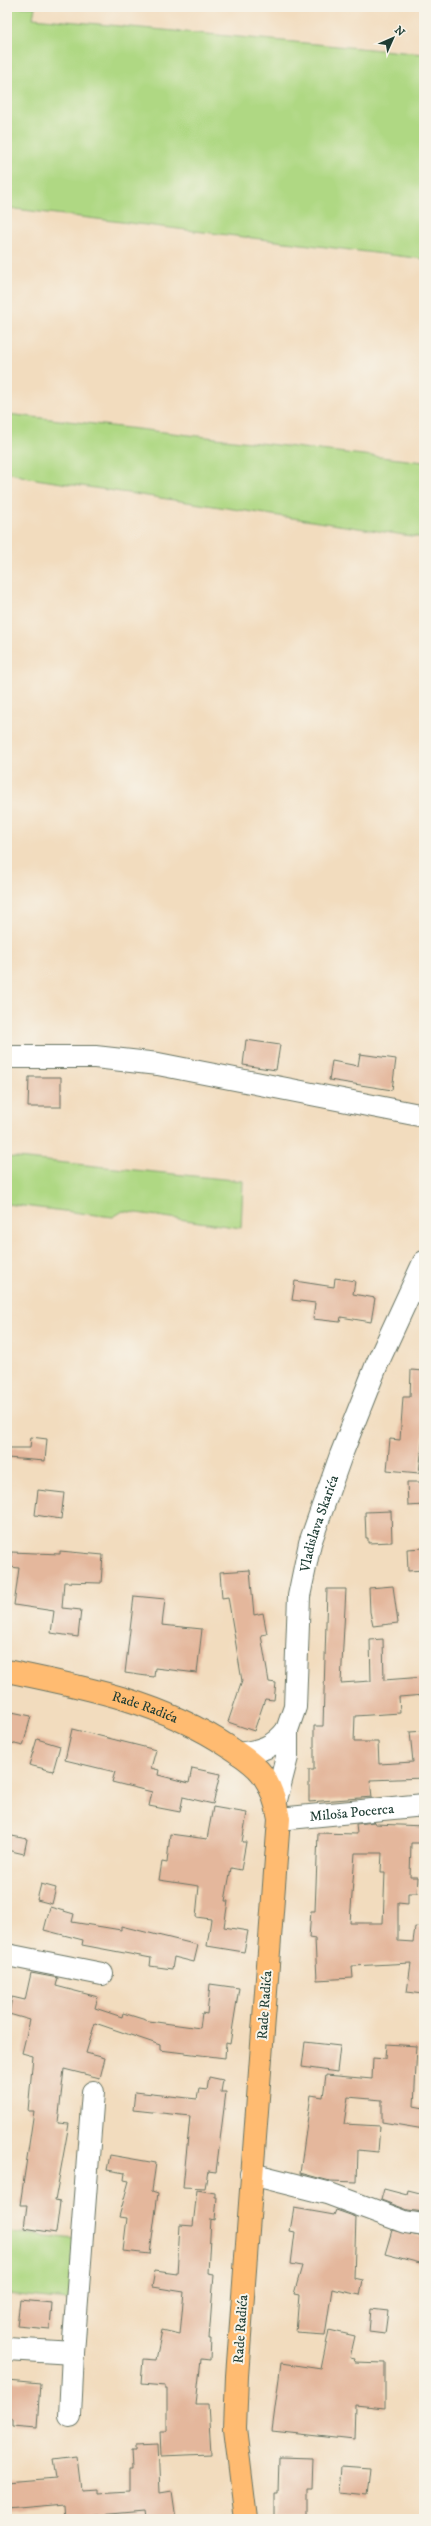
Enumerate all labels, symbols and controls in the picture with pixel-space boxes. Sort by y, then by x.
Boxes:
north arrow [373,18,413,58]
text: N [391,23,408,40]
street label: Vladislava Skarića [296,1473,343,1575]
street label: Rade Radića [110,1688,181,1728]
street label: Miloša Pocerca [309,1800,395,1826]
street label: Rade Radića [254,1970,276,2040]
street label: Rade Radića [230,2294,252,2364]

